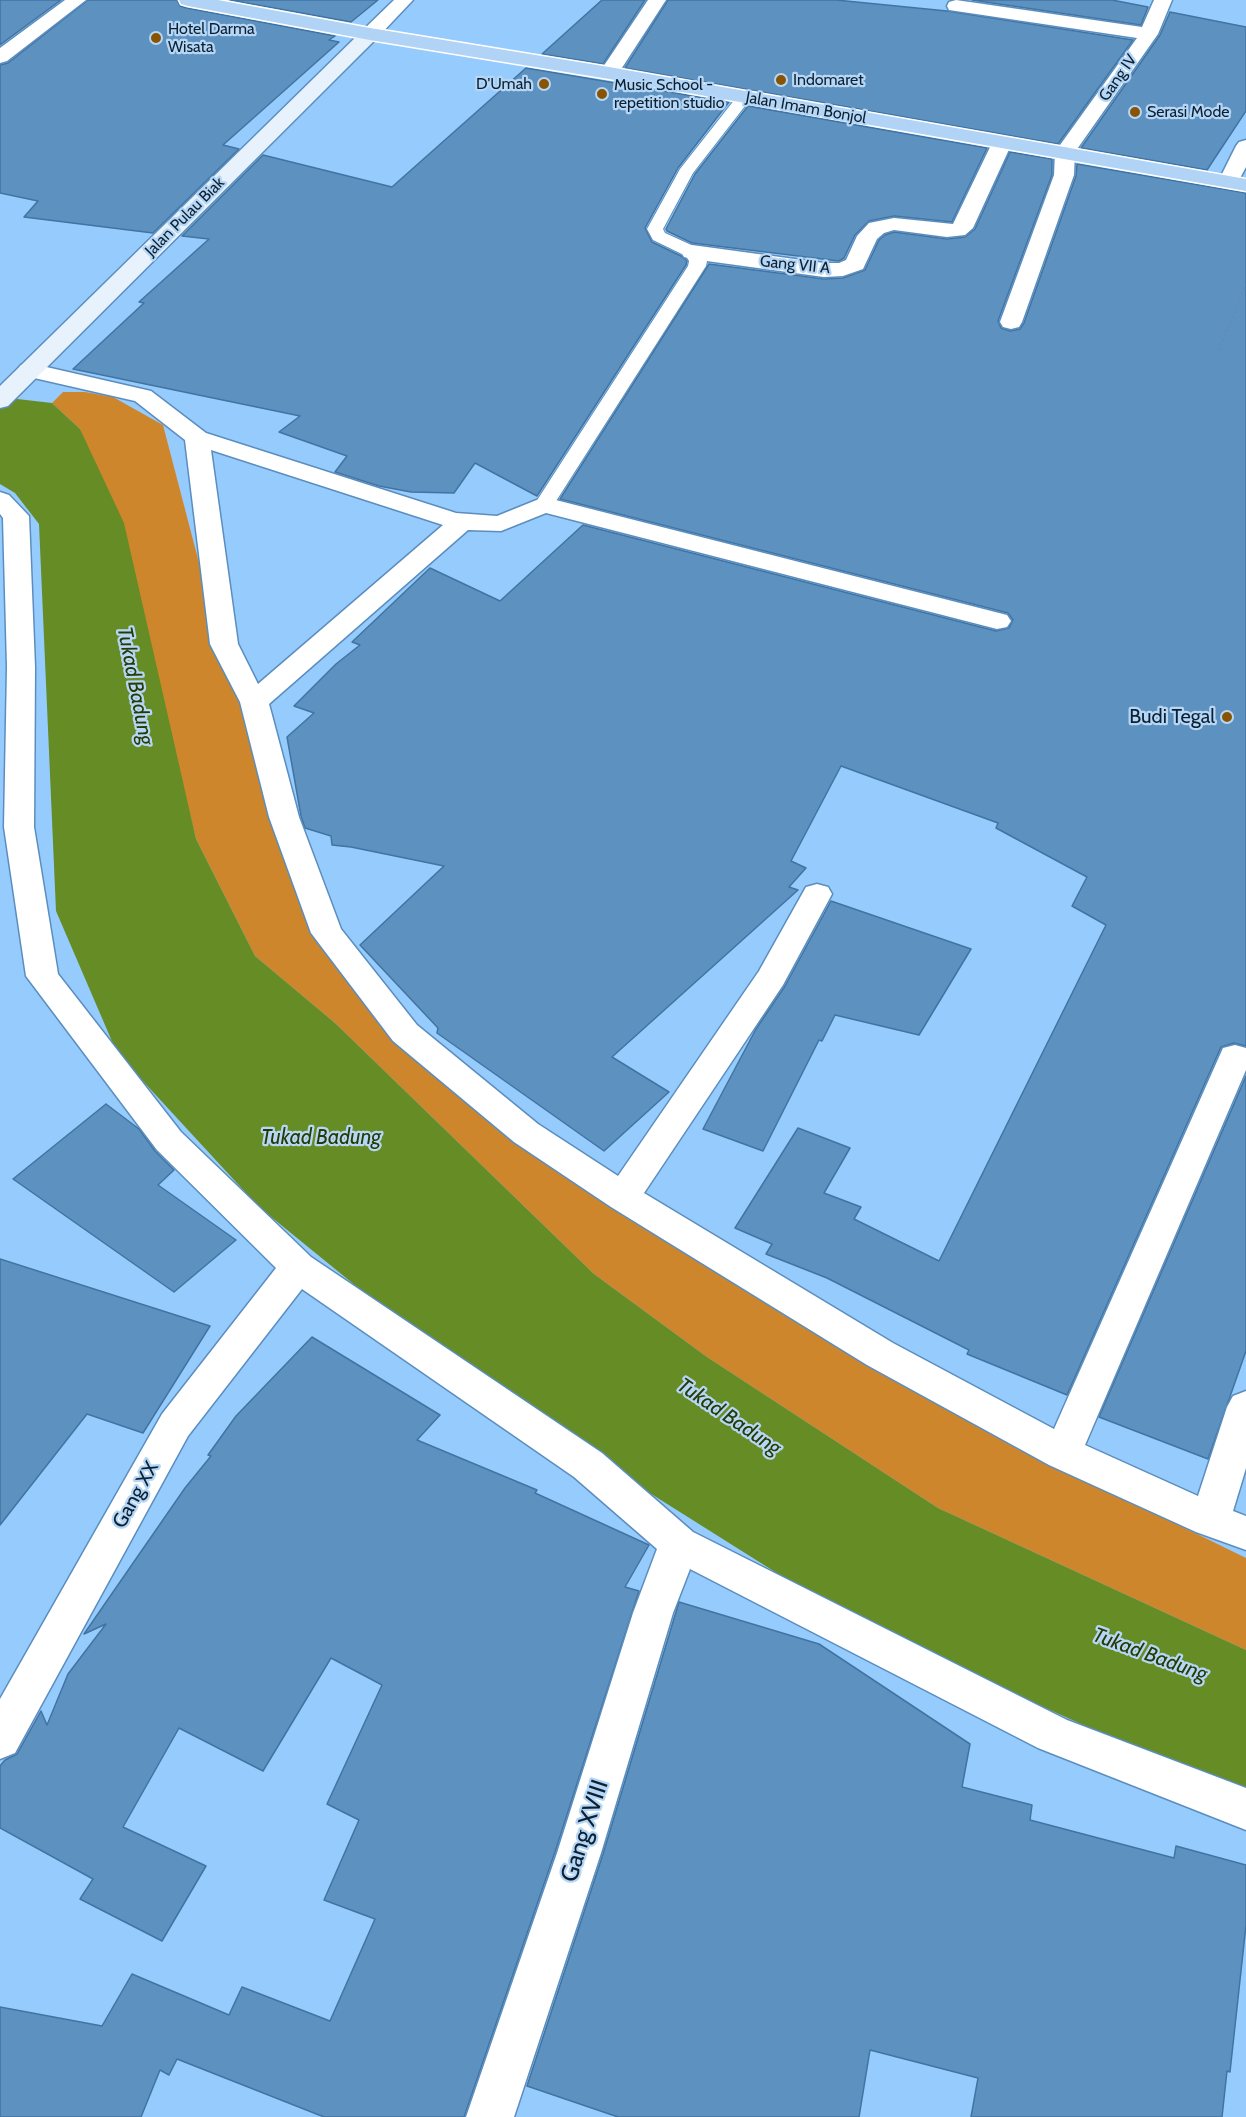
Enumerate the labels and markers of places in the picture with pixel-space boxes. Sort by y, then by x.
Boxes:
place label: Hotel Darma Wisata [168,19,255,57]
marker: Hotel Darma Wisata [149,31,163,45]
place label: Indomaret [793,70,864,90]
marker: Indomaret [774,73,788,87]
place label: D'Umah [476,74,532,94]
place label: Music School - repetition studio [614,75,725,113]
marker: D'Umah [537,77,551,91]
marker: Music School - repetition studio [595,87,609,101]
place label: Serasi Mode [1147,102,1229,122]
marker: Serasi Mode [1128,105,1142,119]
place label: Budi Tegal [1129,705,1215,729]
marker: Budi Tegal [1220,710,1234,724]

